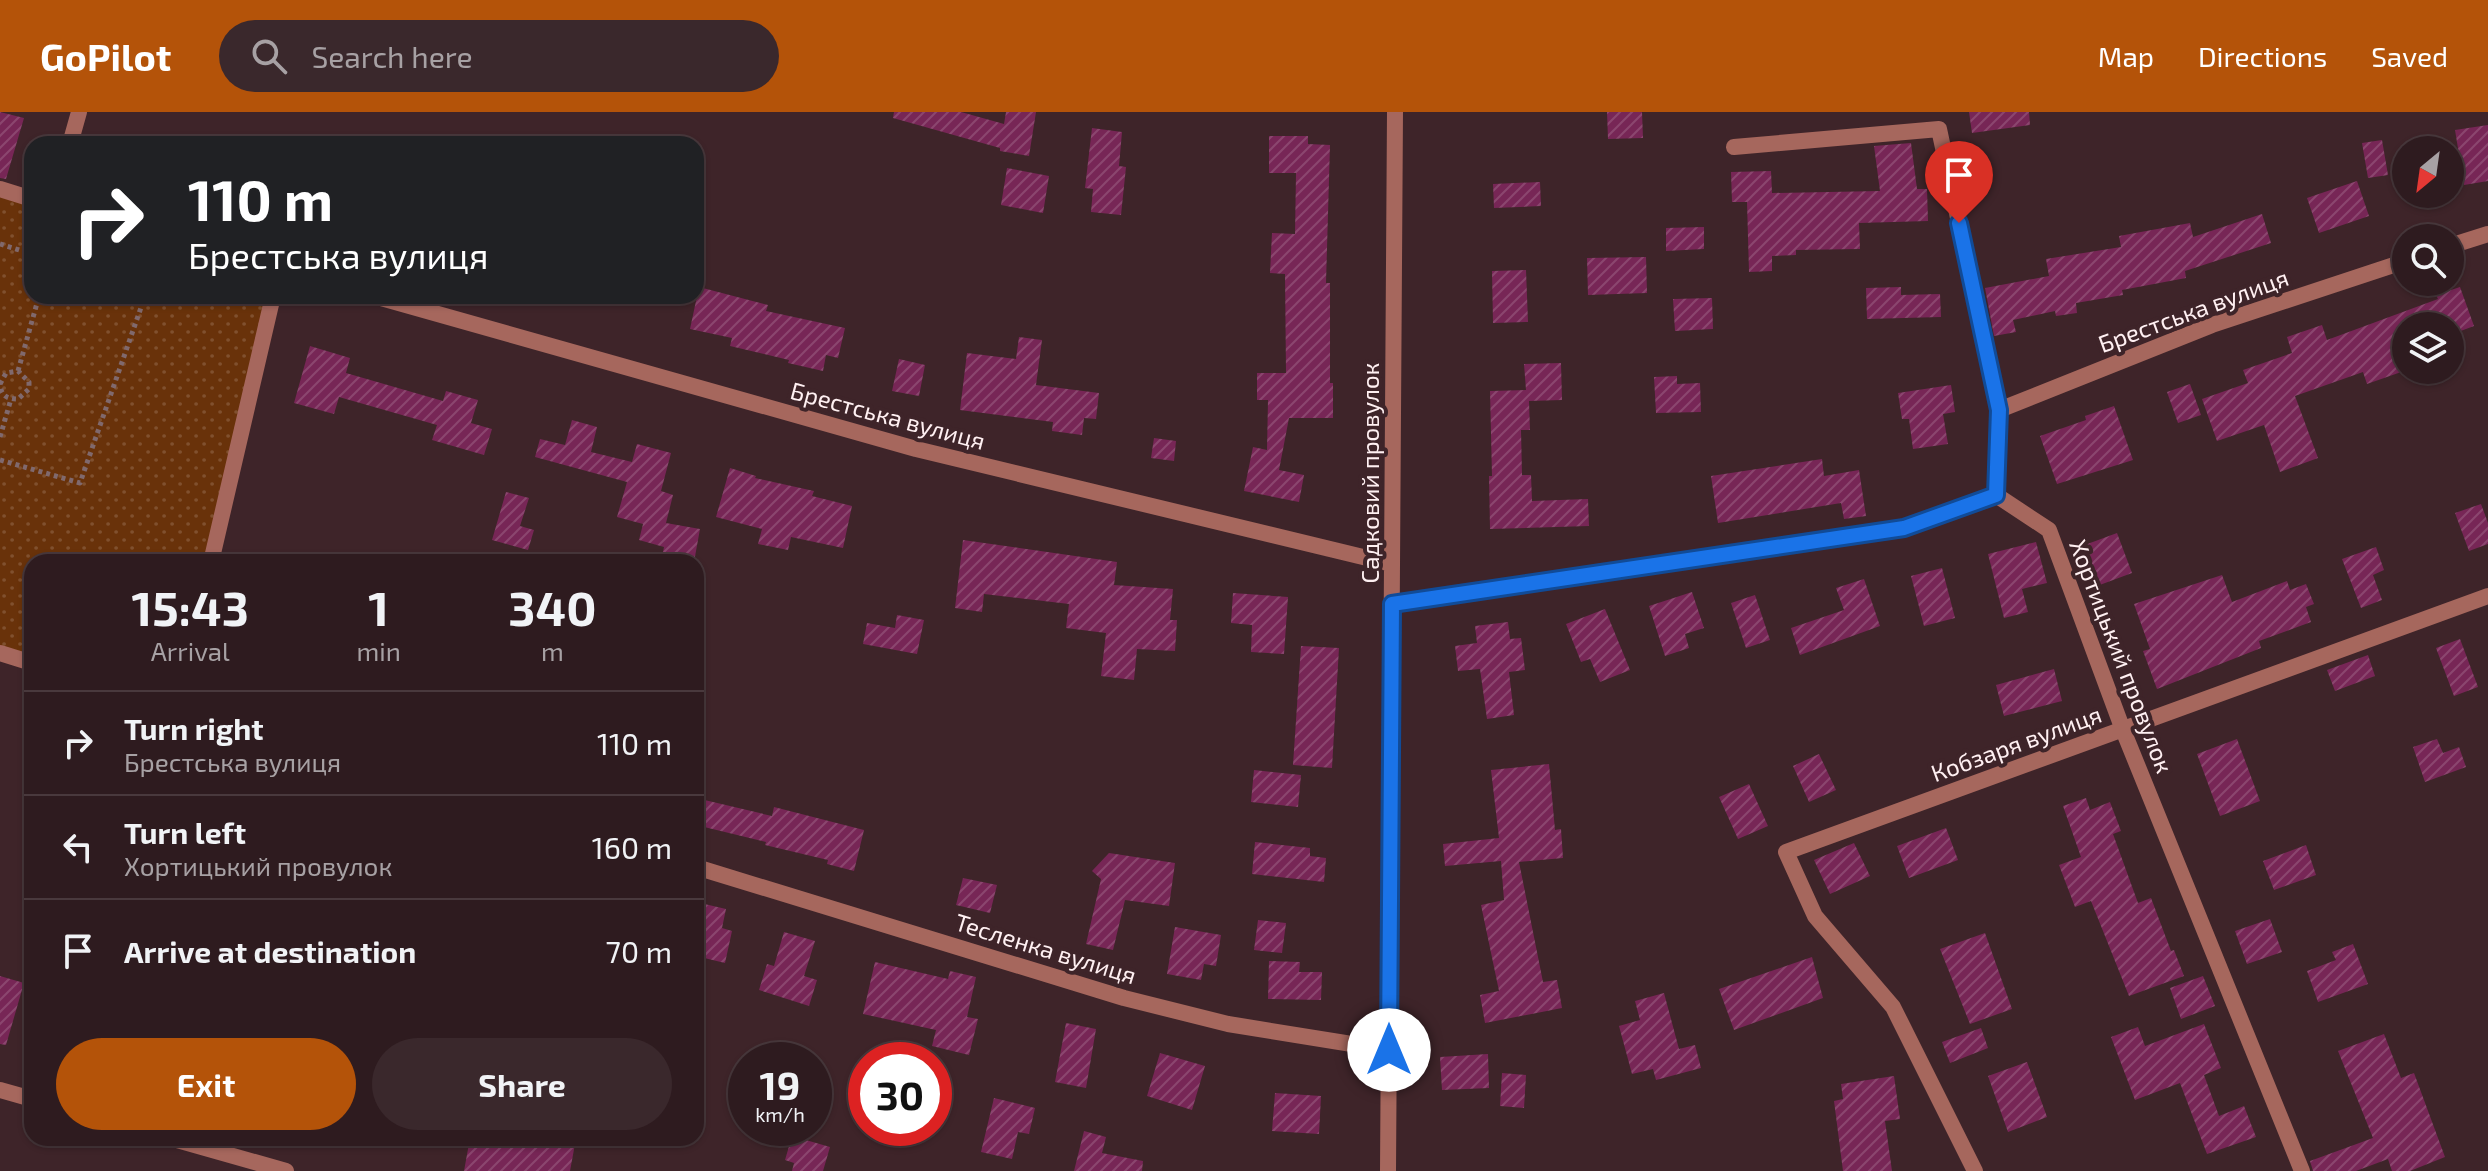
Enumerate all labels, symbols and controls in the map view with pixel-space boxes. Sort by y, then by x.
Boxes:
search box [219,20,779,92]
text: GoPilot [40,33,171,79]
icon: search [247,34,291,78]
text: Search here [311,38,473,74]
text: Map [2098,39,2154,73]
text: Directions [2198,39,2327,73]
text: Saved [2371,39,2448,73]
north arrow [2392,136,2464,208]
map controls [2392,136,2464,384]
pin [1925,141,1993,223]
icon: arrive [1937,153,1981,197]
text: 110 m [188,165,333,232]
icon: right [56,168,160,272]
button: search [2392,224,2464,296]
text: Брестська вулиця [188,233,489,276]
street label: Брестська вулиця [2094,262,2292,359]
button: layers [2392,312,2464,384]
street label: Садковий провулок [1355,362,1385,583]
street label: Брестська вулиця [787,375,989,456]
street label: Хортицький провулок [2063,535,2180,777]
text: 15:43 [132,578,249,636]
text: 1 [368,578,389,636]
text: 340 [508,578,596,636]
text: Arrival [151,635,230,666]
text: min [356,635,401,666]
text: m [541,635,564,666]
street label: Кобзаря вулиця [1927,699,2106,788]
text: Turn right [124,710,264,746]
icon: right [56,721,100,765]
text: 110 m [597,725,672,761]
text: Брестська вулиця [124,746,341,777]
text: Turn left [124,814,246,850]
icon: left [56,825,100,869]
text: 160 m [592,829,672,865]
text: Хортицький провулок [124,850,392,881]
street label: Тесленка вулиця [952,907,1140,990]
icon: arrive [56,929,100,973]
text: Arrive at destination [124,933,416,969]
text: 70 m [606,933,672,969]
position arrow [1347,1008,1431,1092]
button: Exit [56,1038,356,1130]
button: Share [372,1038,672,1130]
speed limit sign: 30 [848,1042,952,1146]
text: 19 [760,1060,800,1108]
text: km/h [755,1102,805,1126]

